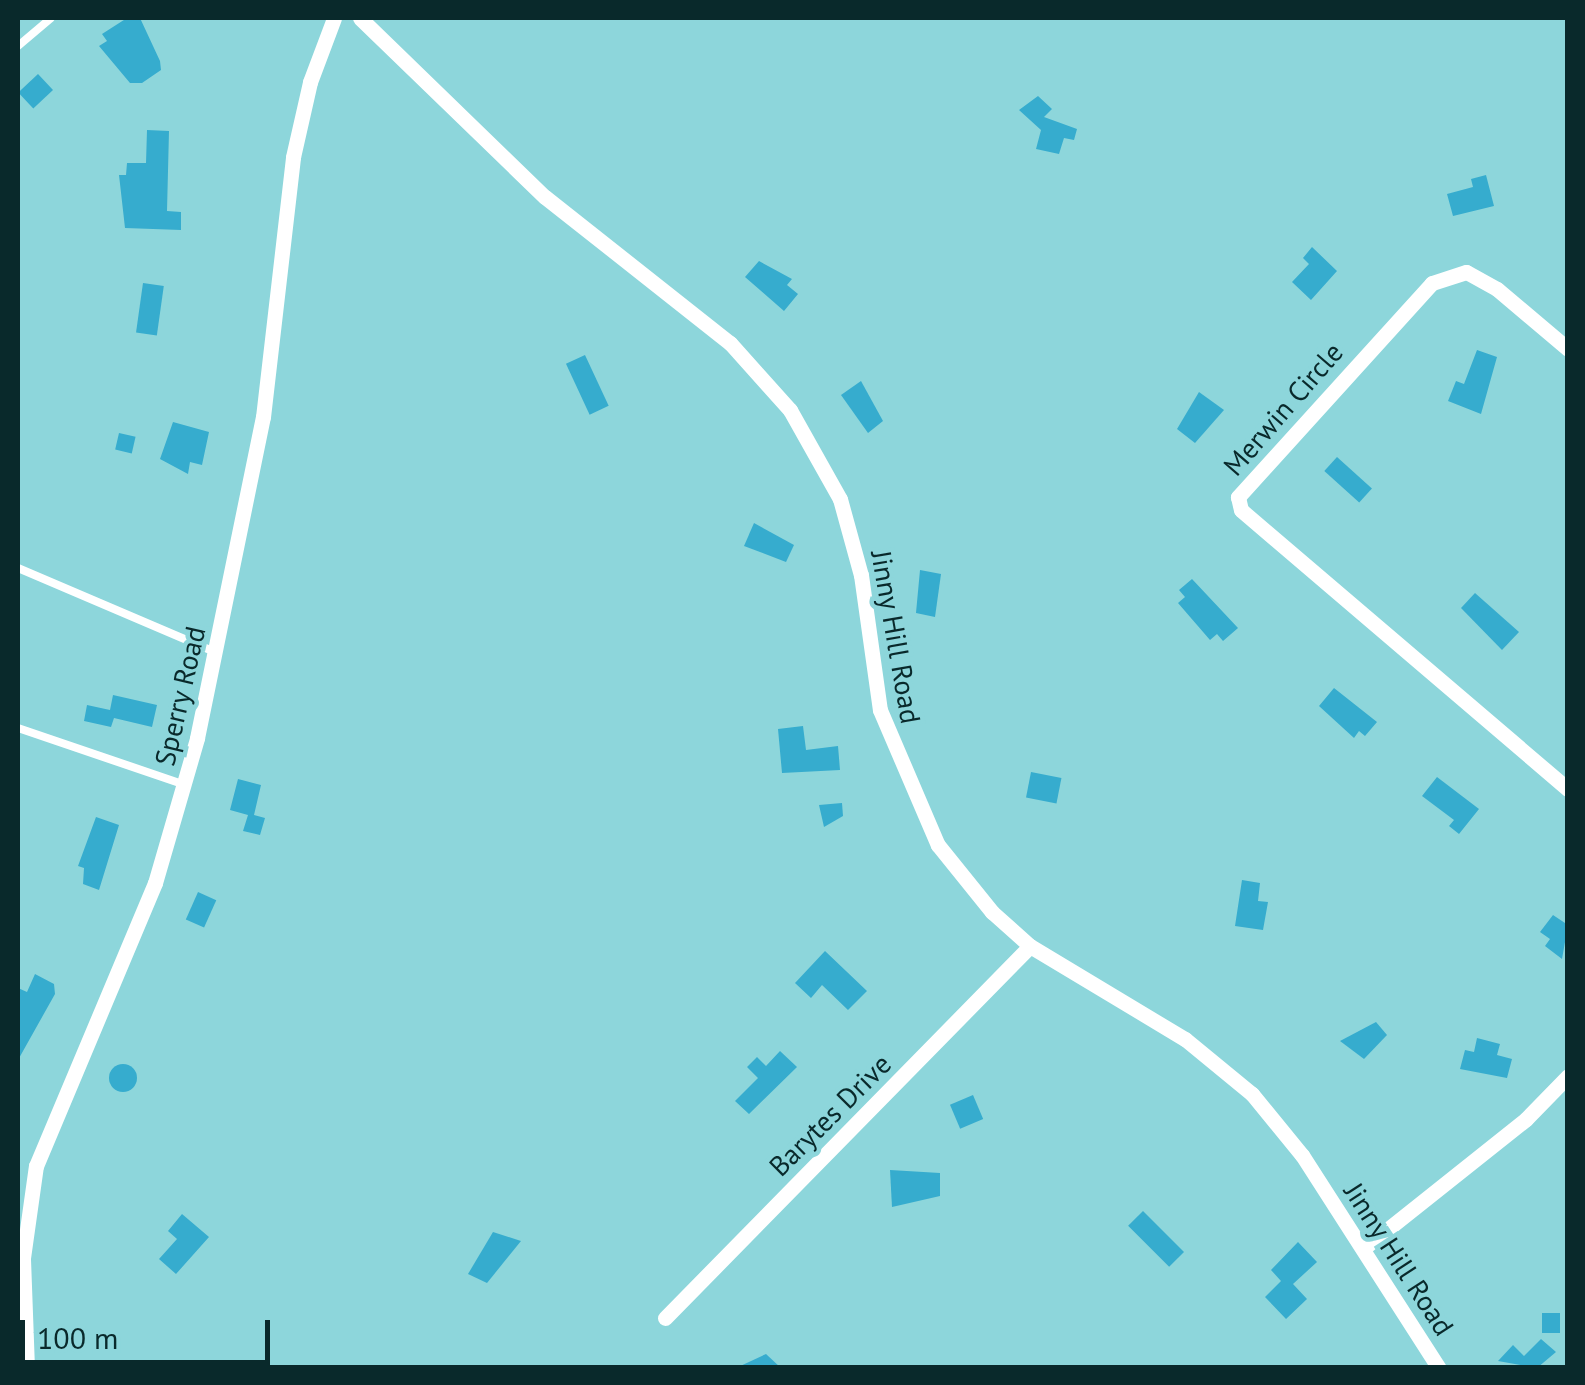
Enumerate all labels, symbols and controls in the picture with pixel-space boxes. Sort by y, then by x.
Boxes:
street label: Merwin Circle [1216,336,1350,482]
street label: Jinny Hill Road [864,547,928,727]
street label: Sperry Road [148,623,212,769]
street label: Barytes Drive [762,1047,898,1183]
street label: Jinny Hill Road [1337,1176,1461,1342]
scale bar [25,1300,275,1362]
text: 100 m [37,1318,118,1357]

